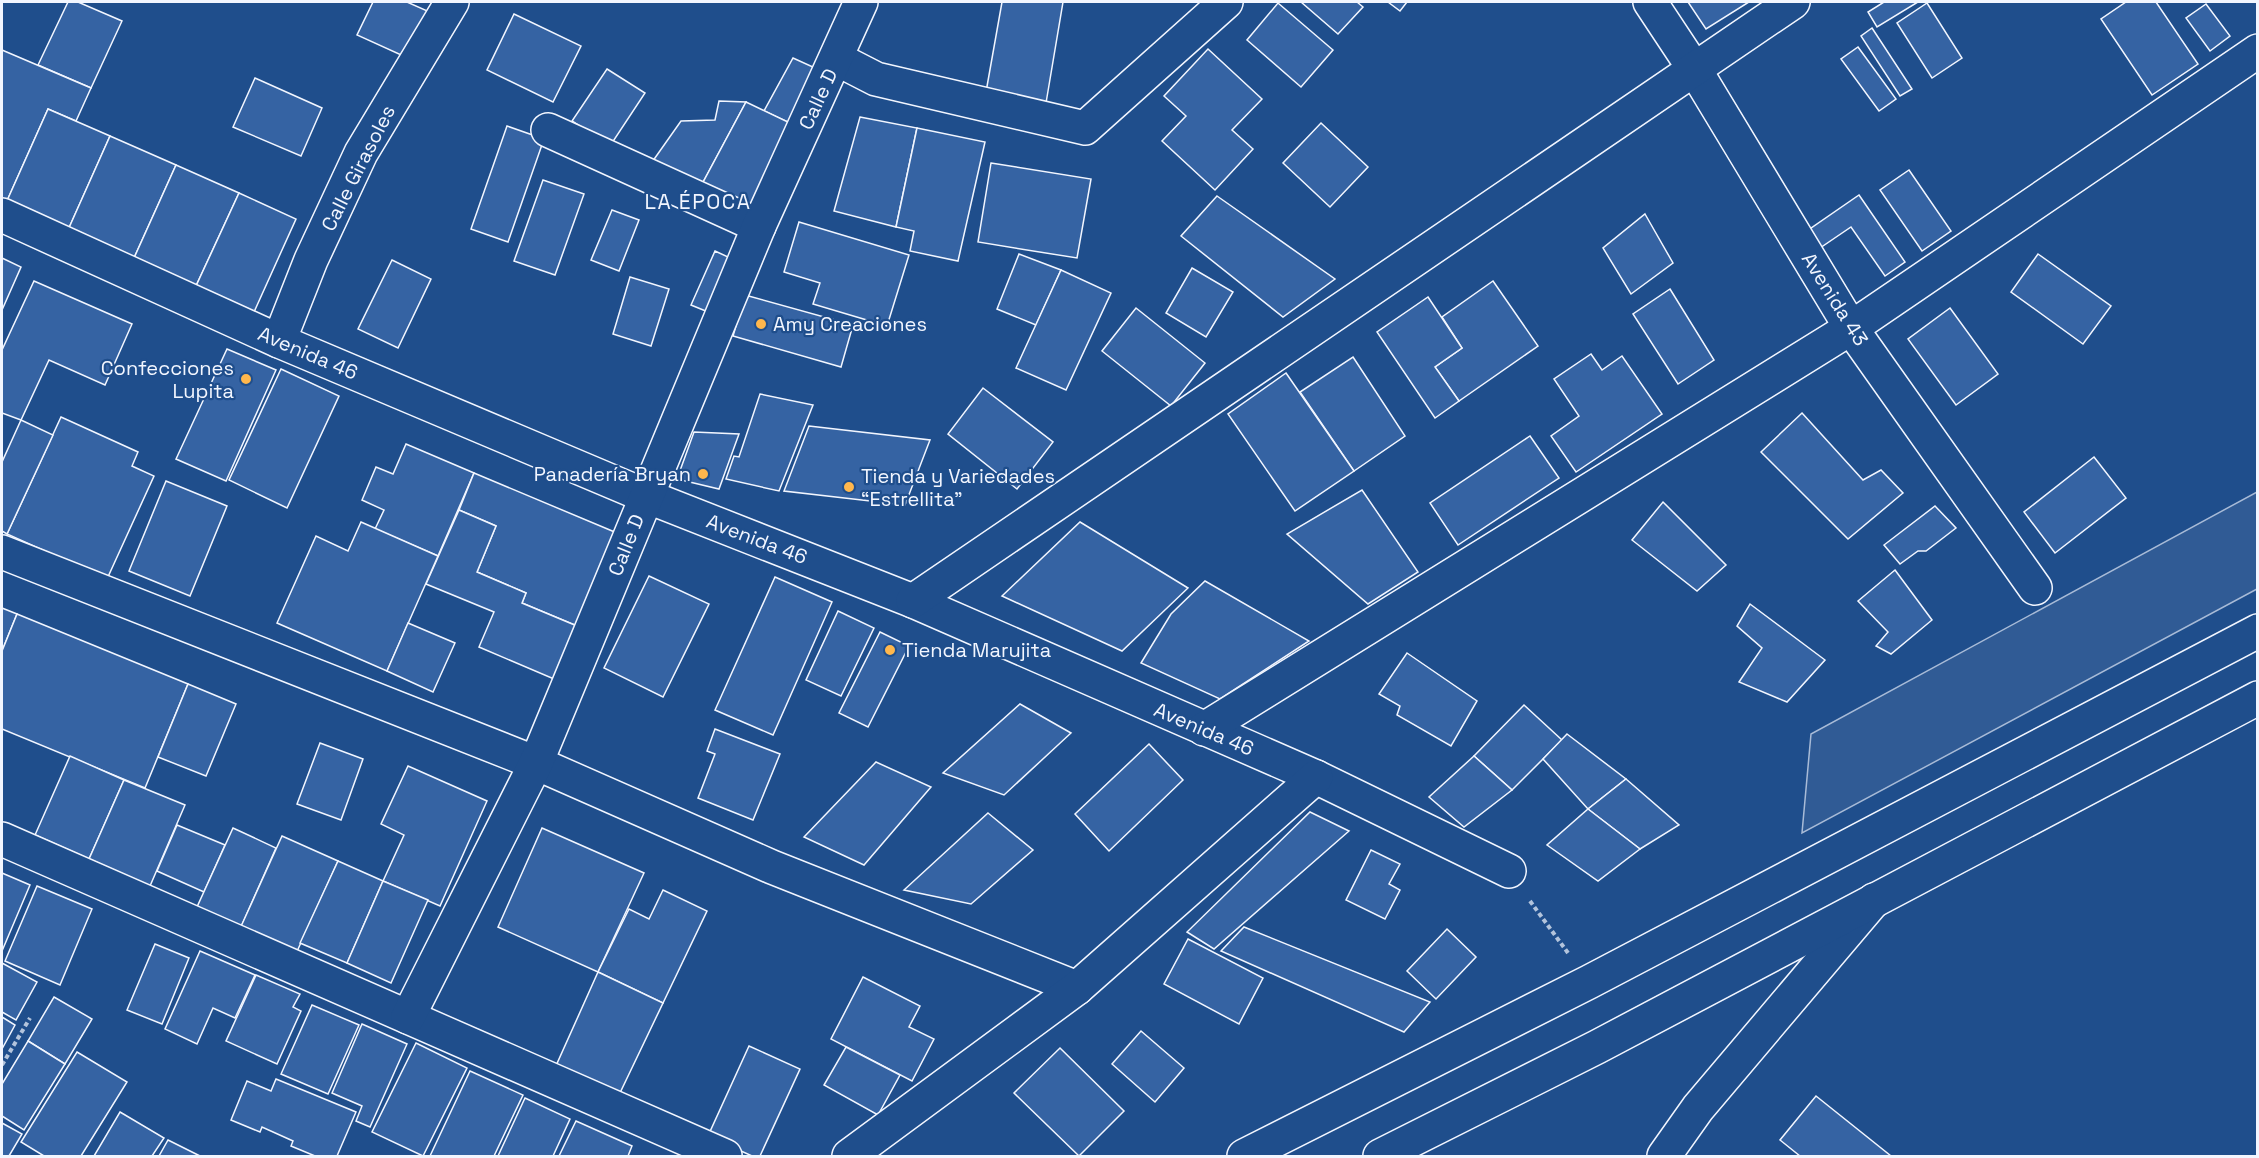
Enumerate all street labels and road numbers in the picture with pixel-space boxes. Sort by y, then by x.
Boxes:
street label: Calle D [793,64,843,134]
street label: Calle Girasoles [315,101,401,235]
street label: Avenida 43 [1796,247,1874,351]
street label: Avenida 46 [254,320,362,386]
street label: Avenida 46 [703,508,811,570]
street label: Calle D [602,510,650,580]
street label: Avenida 46 [1150,696,1258,762]

